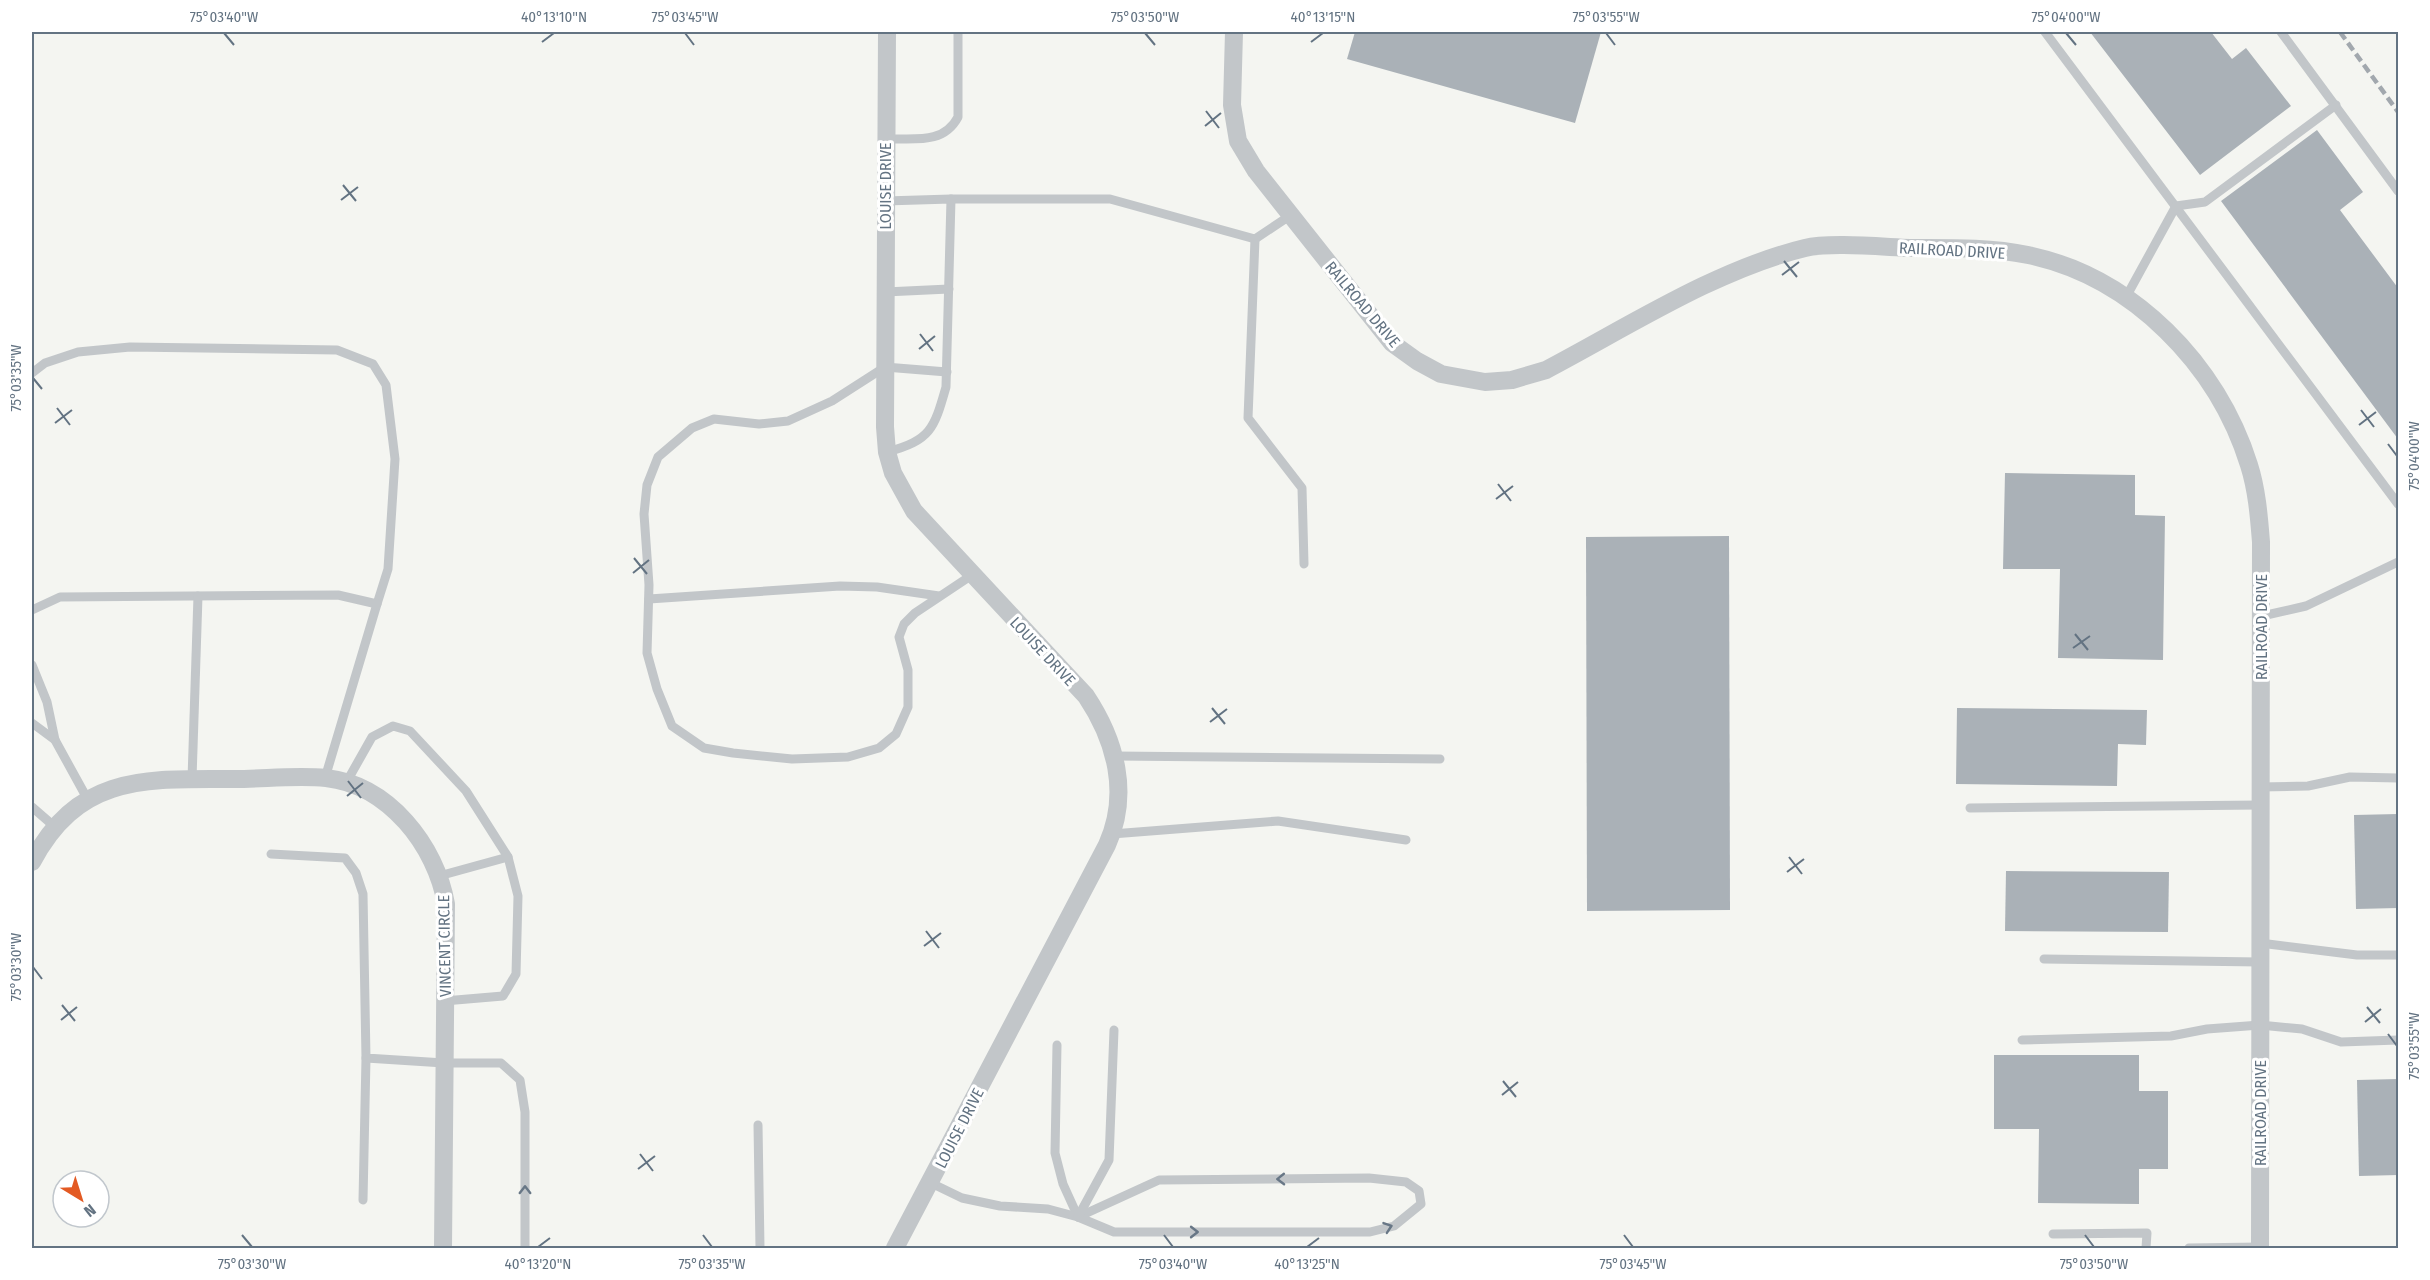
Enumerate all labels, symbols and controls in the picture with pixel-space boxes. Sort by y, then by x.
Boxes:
text: 75°03'40"W [190,8,258,26]
text: 40°13'10"N [521,8,587,26]
text: 75°03'45"W [652,8,718,26]
text: 75°03'50"W [1111,8,1179,26]
text: 40°13'15"N [1291,8,1355,26]
text: 75°03'55"W [1572,8,1640,26]
text: 75°04'00"W [2031,8,2101,26]
street label: LOUISE DRIVE [876,142,895,230]
street label: RAILROAD DRIVE [1898,238,2006,263]
street label: RAILROAD DRIVE [1321,258,1404,351]
text: 75°03'35"W [7,344,25,412]
text: 75°04'00"W [2405,421,2423,491]
street label: RAILROAD DRIVE [2252,574,2271,680]
street label: LOUISE DRIVE [1006,613,1079,690]
street label: VINCENT CIRCLE [434,895,455,997]
text: 75°03'30"W [7,933,25,1001]
text: 75°03'55"W [2405,1012,2423,1080]
street label: RAILROAD DRIVE [2251,1060,2270,1166]
street label: LOUISE DRIVE [931,1085,988,1171]
north arrow [51,1169,111,1229]
one-way arrow [1277,1173,1286,1186]
one-way arrow [519,1186,531,1195]
text: N [80,1200,100,1221]
one-way arrow [1382,1222,1393,1234]
one-way arrow [1189,1226,1198,1238]
text: 75°03'30"W [218,1255,286,1273]
text: 40°13'20"N [505,1255,571,1273]
text: 75°03'35"W [678,1255,746,1273]
text: 75°03'40"W [1139,1255,1207,1273]
text: 40°13'25"N [1274,1255,1340,1273]
text: 75°03'45"W [1600,1255,1666,1273]
text: 75°03'50"W [2060,1255,2128,1273]

